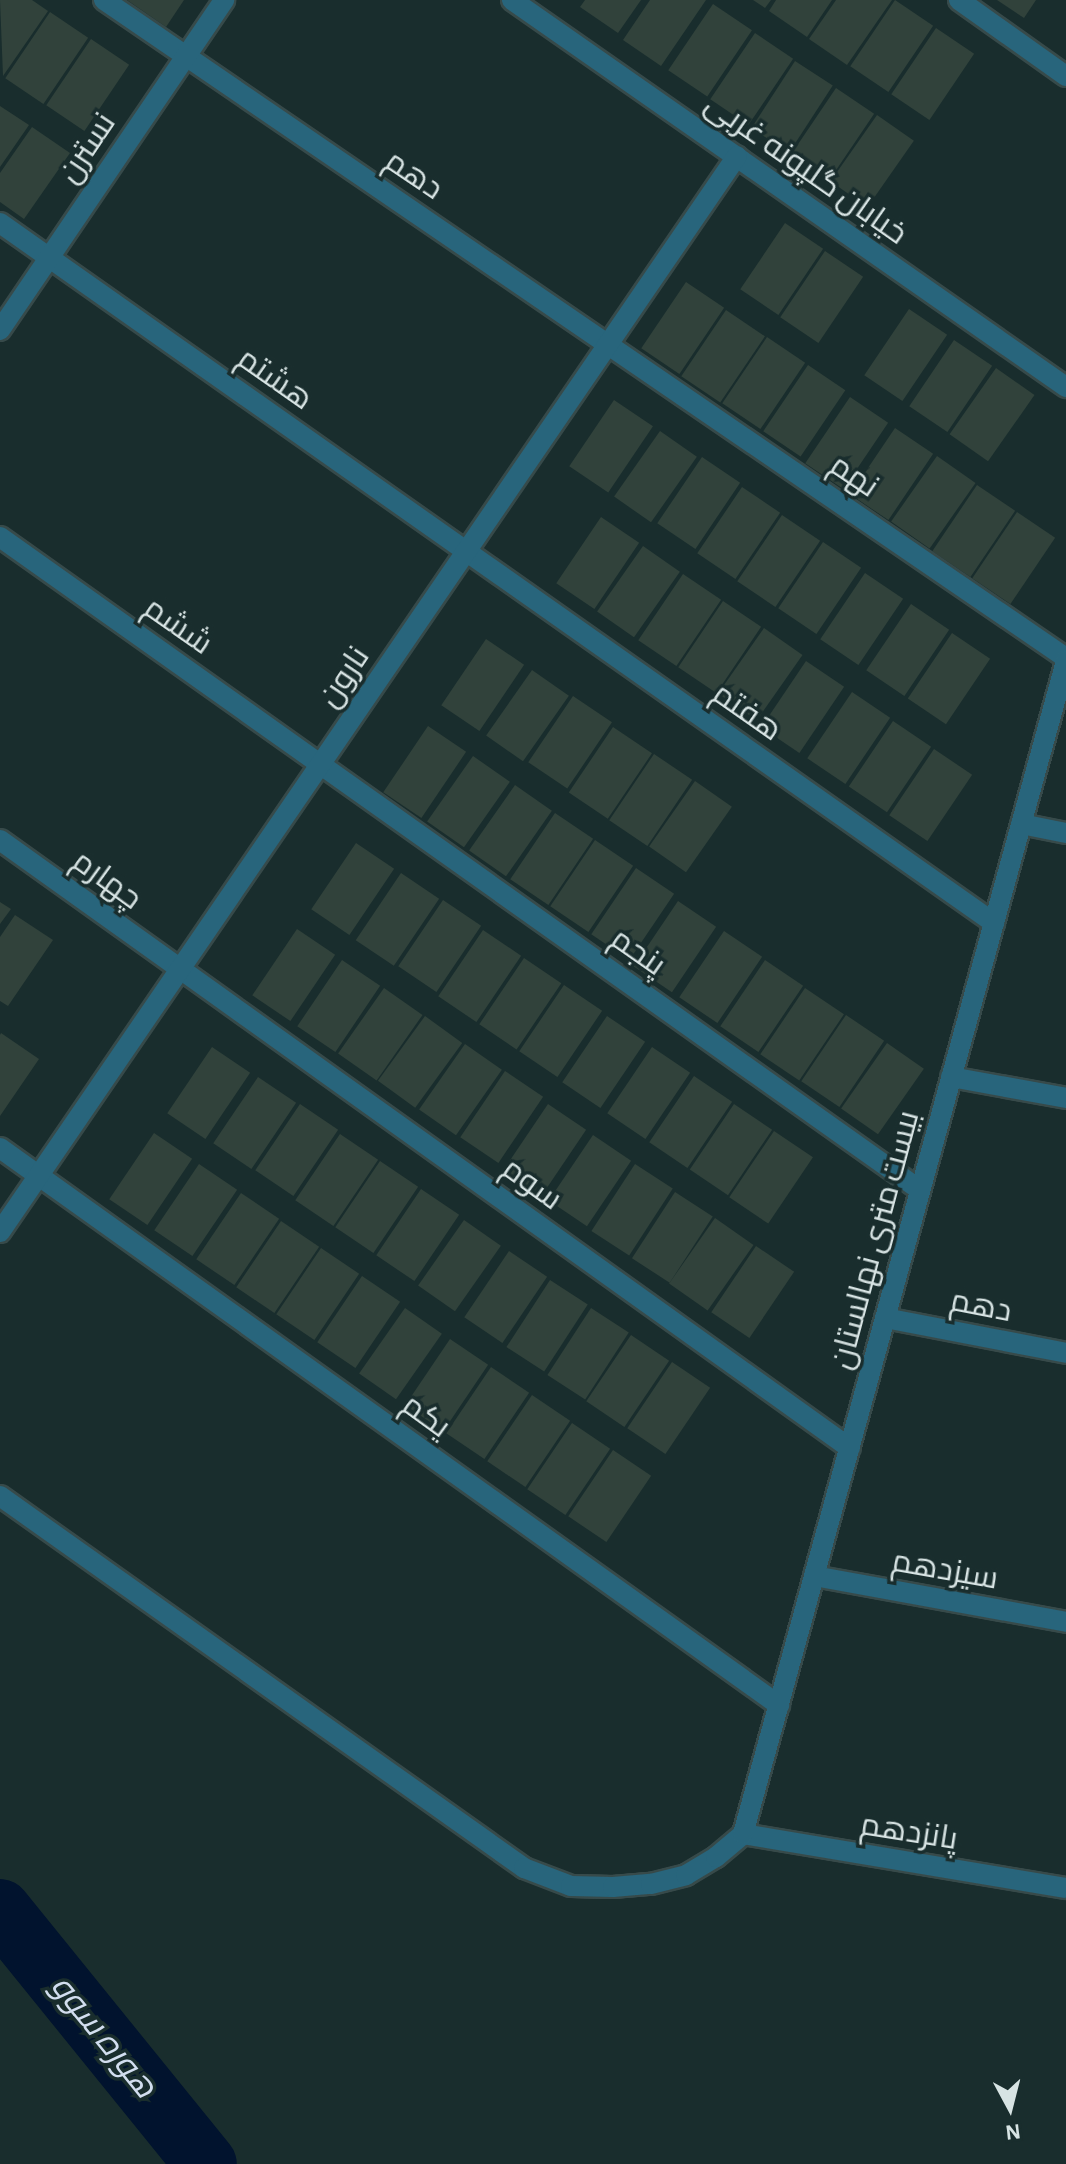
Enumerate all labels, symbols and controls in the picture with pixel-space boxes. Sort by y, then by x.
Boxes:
street label: خیابان گلپونه غربی [697,85,915,253]
street label: نسترن [50,106,124,190]
street label: دهم [378,142,450,208]
street label: هشتم [230,339,320,419]
street label: نهم [822,446,886,506]
street label: ششم [136,589,220,663]
street label: نارون [310,639,378,715]
street label: هفتم [705,674,789,750]
street label: چهارم [65,842,149,918]
street label: پنجم [603,920,673,984]
street label: بیست متری نهالستان [822,1107,928,1373]
street label: سوم [494,1149,570,1219]
street label: دهم [947,1281,1015,1331]
street label: یکم [394,1386,458,1446]
street label: سیزدهم [889,1542,1001,1598]
street label: پانزدهم [858,1805,960,1859]
water label: هوره سوو [41,1967,165,2107]
north arrow [970,2068,1050,2148]
text: N [1004,2120,1022,2144]

